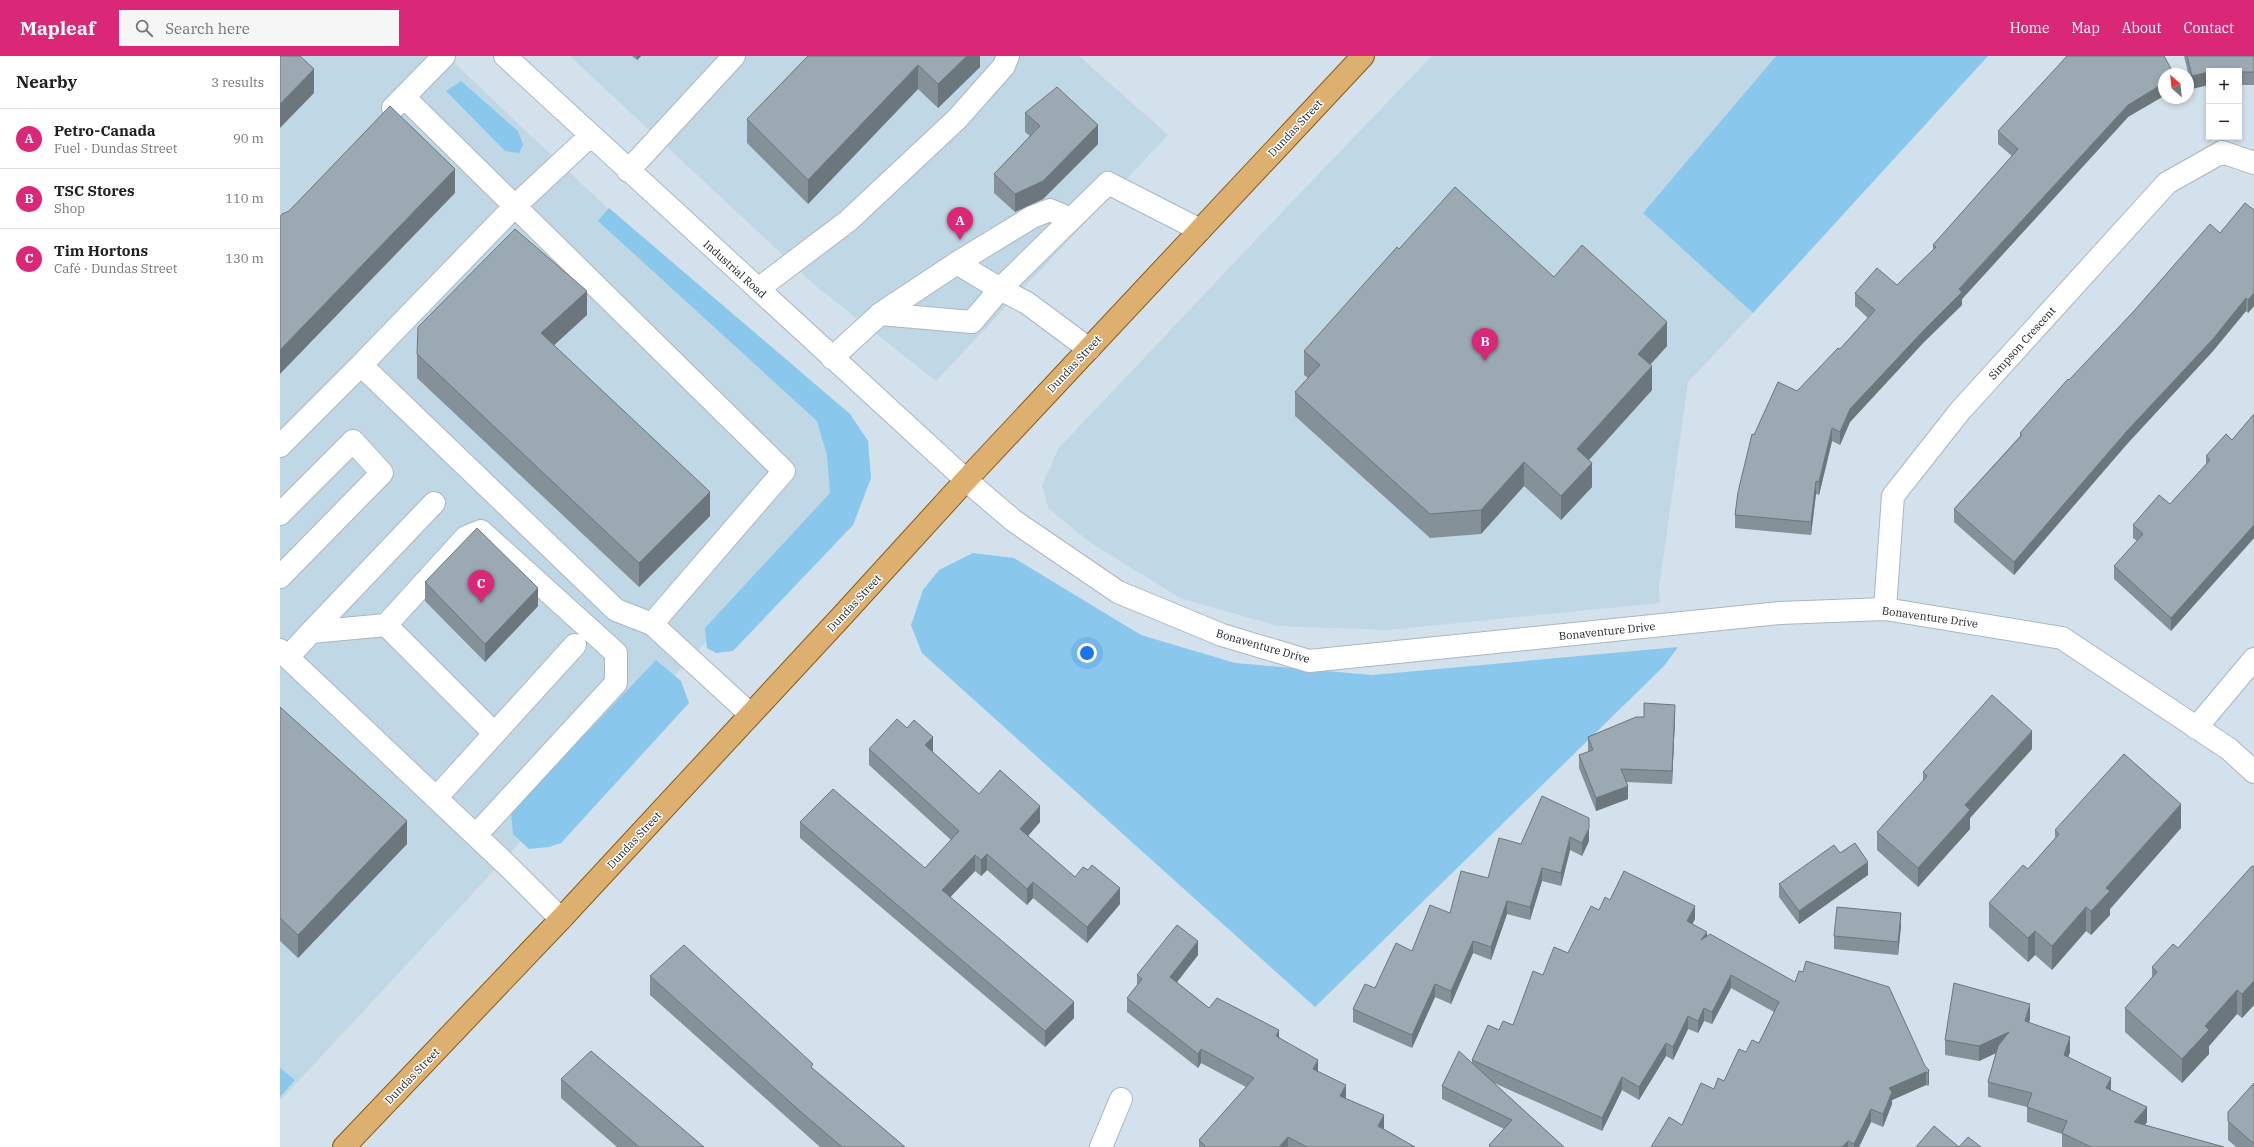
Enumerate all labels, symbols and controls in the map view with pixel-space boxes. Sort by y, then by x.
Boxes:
search box [119,10,399,46]
text: Mapleaf [20,16,95,40]
icon: search [133,17,155,39]
text: Search here [165,19,250,38]
text: Home [2010,19,2049,37]
text: Map [2071,19,2100,37]
text: About [2122,19,2161,37]
text: Contact [2183,19,2234,37]
north arrow [2158,68,2194,104]
map controls [2206,68,2242,140]
button: + [2206,68,2242,104]
text: Nearby [16,71,77,93]
text: 3 results [211,74,264,91]
street label: Dundas Street [1265,96,1325,160]
button: − [2206,104,2242,140]
text: Petro-Canada [54,121,156,140]
text: A [24,130,34,147]
text: 90 m [233,130,264,147]
text: Fuel · Dundas Street [54,140,177,157]
text: TSC Stores [54,181,135,200]
text: B [24,190,34,207]
text: 110 m [225,190,264,207]
text: Shop [54,200,85,217]
pin: A [947,207,973,240]
street label: Industrial Road [701,237,770,301]
text: Tim Hortons [54,241,148,260]
text: C [25,250,33,267]
text: 130 m [225,250,264,267]
text: Café · Dundas Street [54,260,177,277]
street label: Simpson Crescent [1985,303,2059,383]
pin: B [1472,328,1498,361]
street label: Dundas Street [1044,332,1104,396]
pin: C [468,570,494,603]
street label: Dundas Street [824,571,884,635]
street label: Bonaventure Drive [1881,603,1979,631]
street label: Bonaventure Drive [1558,619,1656,643]
street label: Bonaventure Drive [1214,626,1312,666]
your location [1077,643,1097,663]
street label: Dundas Street [604,808,664,872]
street label: Dundas Street [382,1045,443,1107]

